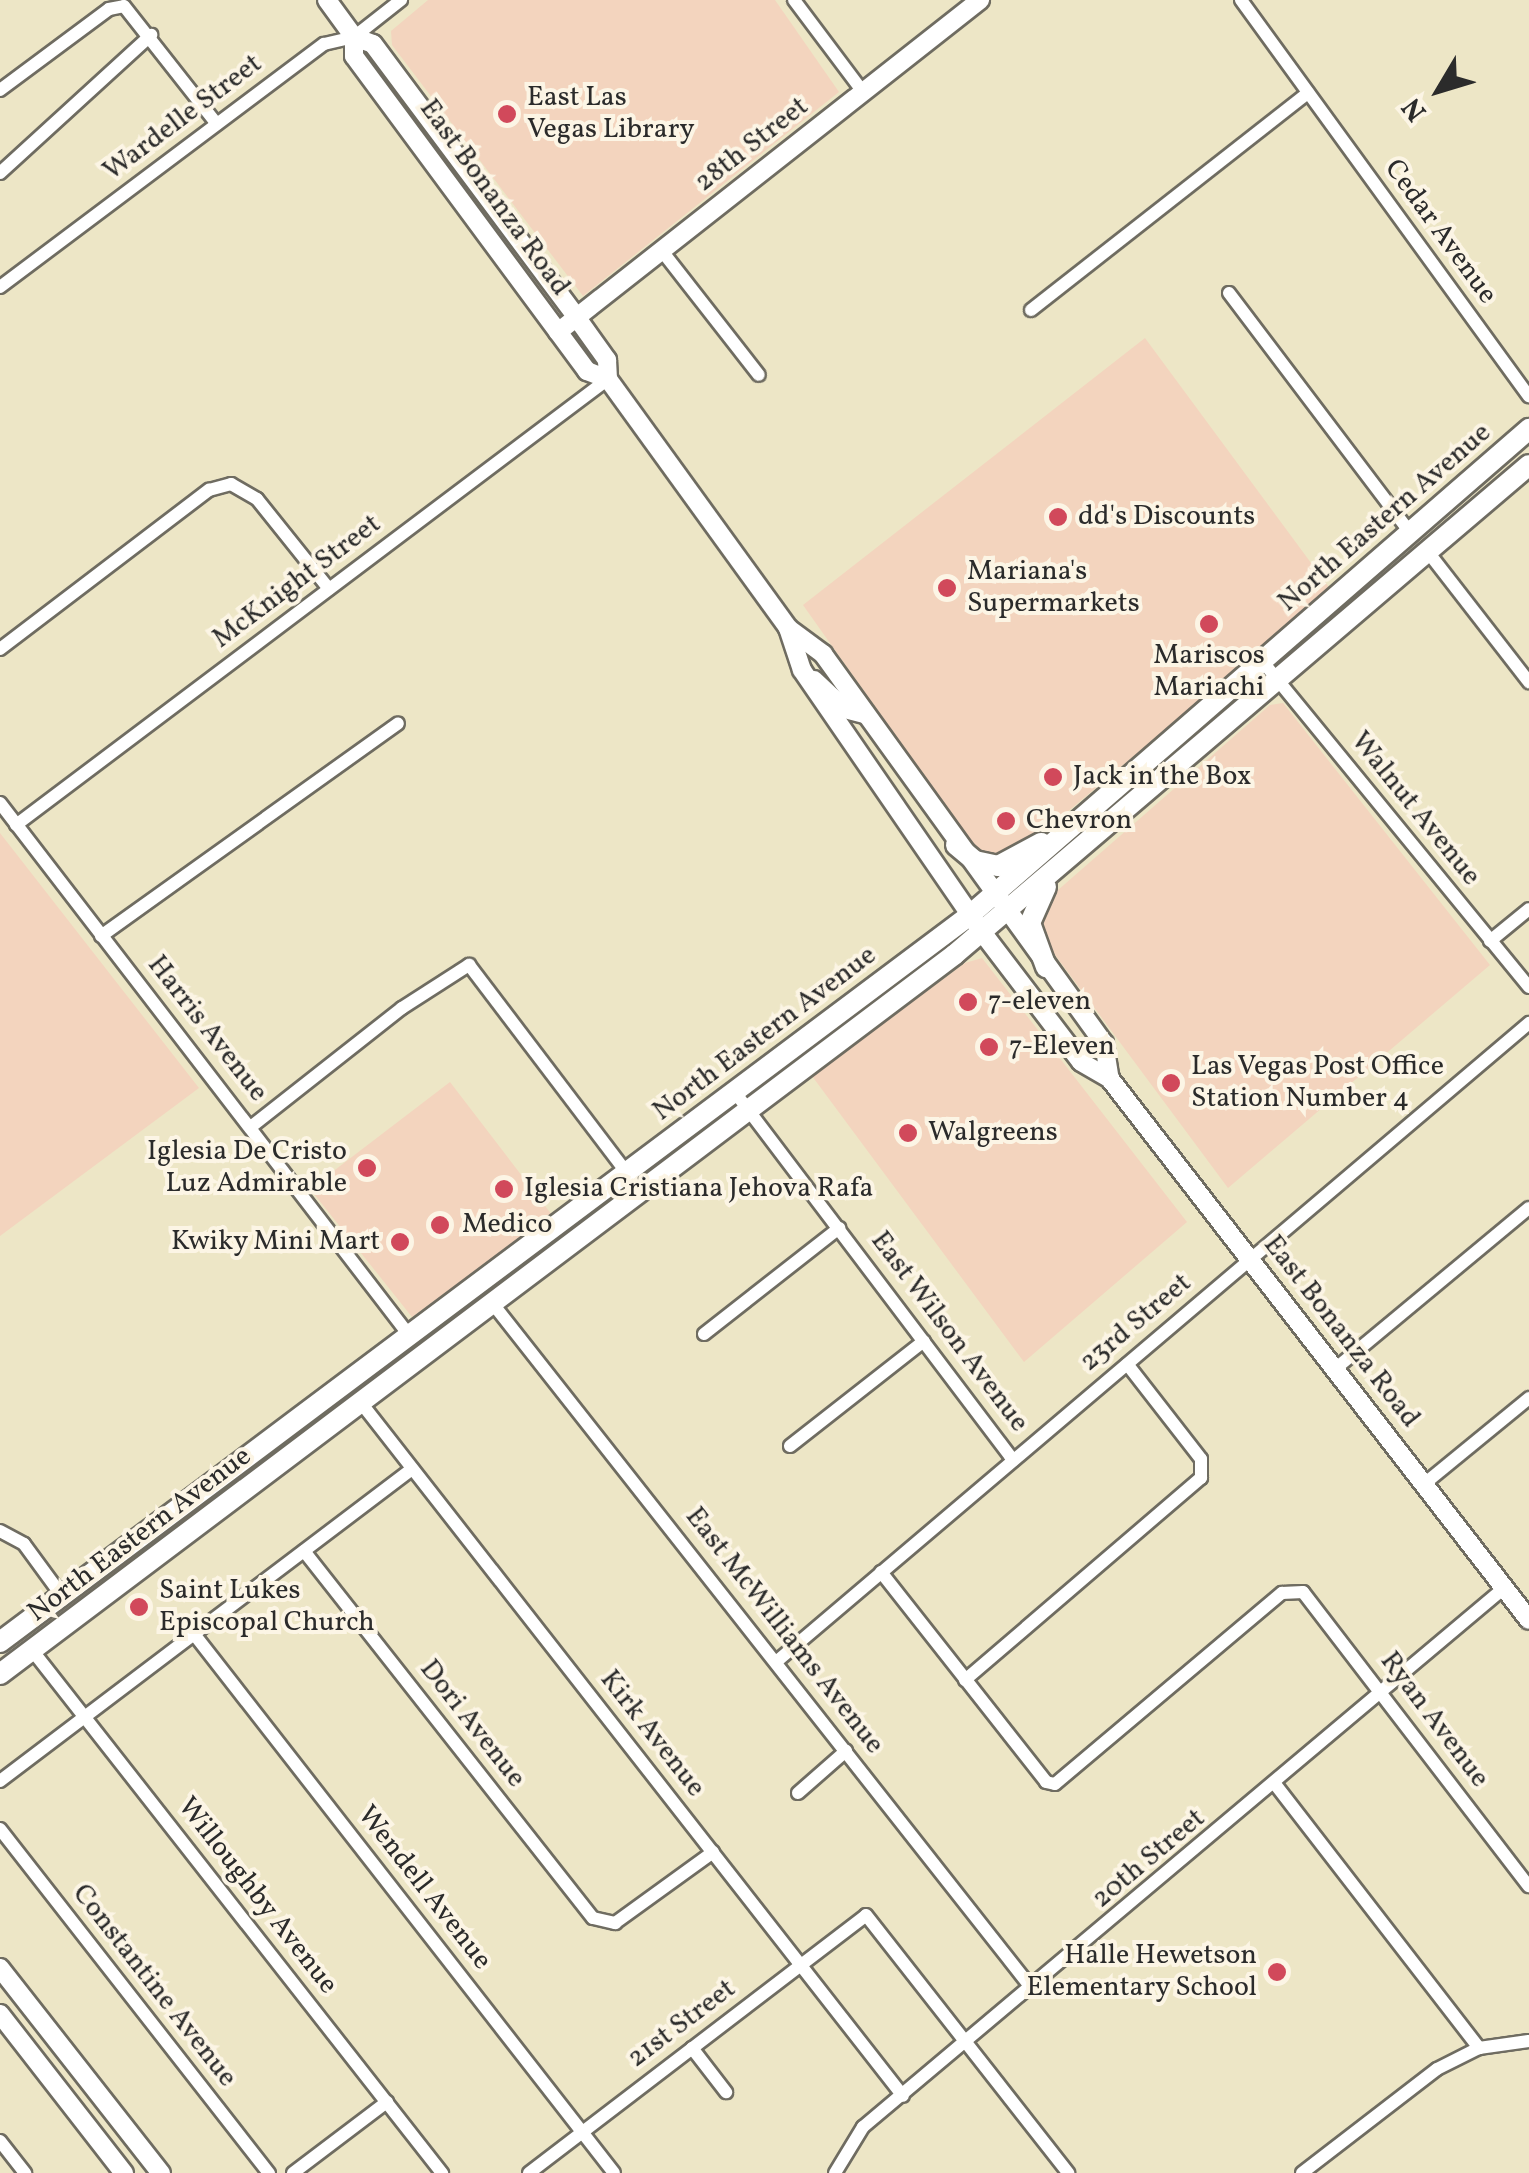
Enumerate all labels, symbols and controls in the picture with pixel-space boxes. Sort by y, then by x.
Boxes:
north arrow [1389,40,1489,140]
street label: Wardelle Street [97,47,269,189]
place label: East Las Vegas Library [527,81,695,147]
text: N [1393,89,1437,129]
street label: 28th Street [689,90,815,200]
street label: East Bonanza Road [411,93,577,303]
marker: East Las Vegas Library [496,103,518,125]
street label: Cedar Avenue [1376,153,1504,311]
street label: North Eastern Avenue [1272,417,1498,619]
place label: dd's Discounts [1078,500,1255,534]
marker: dd's Discounts [1047,506,1069,528]
street label: McKnight Street [206,508,388,656]
place label: Mariana's Supermarkets [967,555,1140,621]
marker: Mariana's Supermarkets [936,577,958,599]
marker: Mariscos Mariachi [1198,613,1220,635]
place label: Mariscos Mariachi [1153,639,1265,705]
street label: Walnut Avenue [1343,725,1487,893]
place label: Jack in the Box [1073,760,1251,794]
marker: Jack in the Box [1042,766,1064,788]
place label: Chevron [1026,804,1132,838]
marker: Chevron [995,810,1017,832]
street label: North Eastern Avenue [647,939,883,1129]
street label: Harris Avenue [140,949,274,1109]
place label: 7-eleven [988,985,1091,1019]
marker: 7-eleven [957,991,979,1013]
place label: 7-Eleven [1009,1030,1115,1064]
marker: 7-Eleven [978,1036,1000,1058]
place label: Las Vegas Post Office Station Number 4 [1191,1050,1445,1116]
marker: Las Vegas Post Office Station Number 4 [1160,1072,1182,1094]
place label: Walgreens [928,1116,1058,1150]
marker: Walgreens [897,1122,919,1144]
place label: Iglesia De Cristo Luz Admirable [147,1135,347,1201]
marker: Iglesia De Cristo Luz Admirable [356,1157,378,1179]
place label: Iglesia Cristiana Jehova Rafa [524,1172,873,1206]
marker: Iglesia Cristiana Jehova Rafa [493,1178,515,1200]
place label: Medico [462,1208,552,1242]
marker: Medico [427,1212,453,1238]
place label: Kwiky Mini Mart [170,1225,380,1259]
street label: East Wilson Avenue [862,1225,1036,1439]
street label: East Bonanza Road [1256,1229,1426,1435]
marker: Kwiky Mini Mart [389,1231,411,1253]
street label: 23rd Street [1073,1267,1199,1379]
street label: North Eastern Avenue [22,1440,258,1630]
street label: East McWilliams Avenue [677,1501,891,1761]
place label: Saint Lukes Episcopal Church [159,1574,375,1640]
marker: Saint Lukes Episcopal Church [128,1596,150,1618]
street label: Ryan Avenue [1372,1646,1496,1794]
street label: Dori Avenue [412,1653,532,1795]
street label: Kirk Avenue [592,1664,712,1804]
street label: Willoughby Avenue [169,1791,345,2001]
street label: Wendell Avenue [350,1799,498,1977]
street label: 20th Street [1086,1802,1212,1916]
street label: Constantine Avenue [64,1878,244,2094]
place label: Halle Hewetson Elementary School [1026,1939,1257,2005]
marker: Halle Hewetson Elementary School [1266,1961,1288,1983]
street label: 21st Street [621,1972,743,2076]

